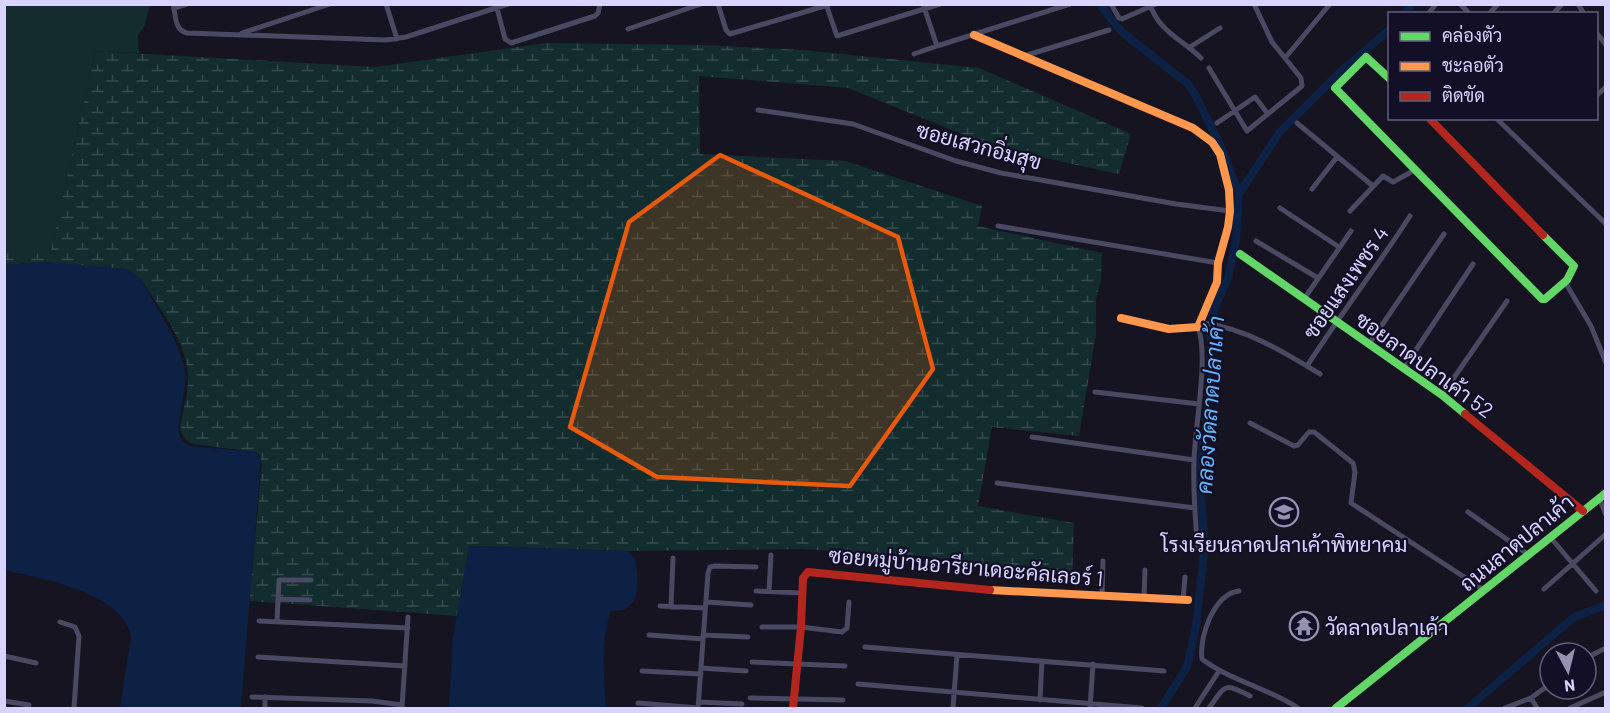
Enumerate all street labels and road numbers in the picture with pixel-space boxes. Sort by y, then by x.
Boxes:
street label: ซอยเสวกอิ่มสุข [913,111,1046,177]
street label: ซอยแสงเพชร 4 [1297,221,1393,343]
street label: ซอยลาดปลาเค้า 52 [1351,306,1499,422]
street label: ถนนลาดปลาเค้า [1454,488,1578,596]
street label: ซอยหมู่บ้านอารียาเดอะคัลเลอร์ 1 [827,542,1104,594]

